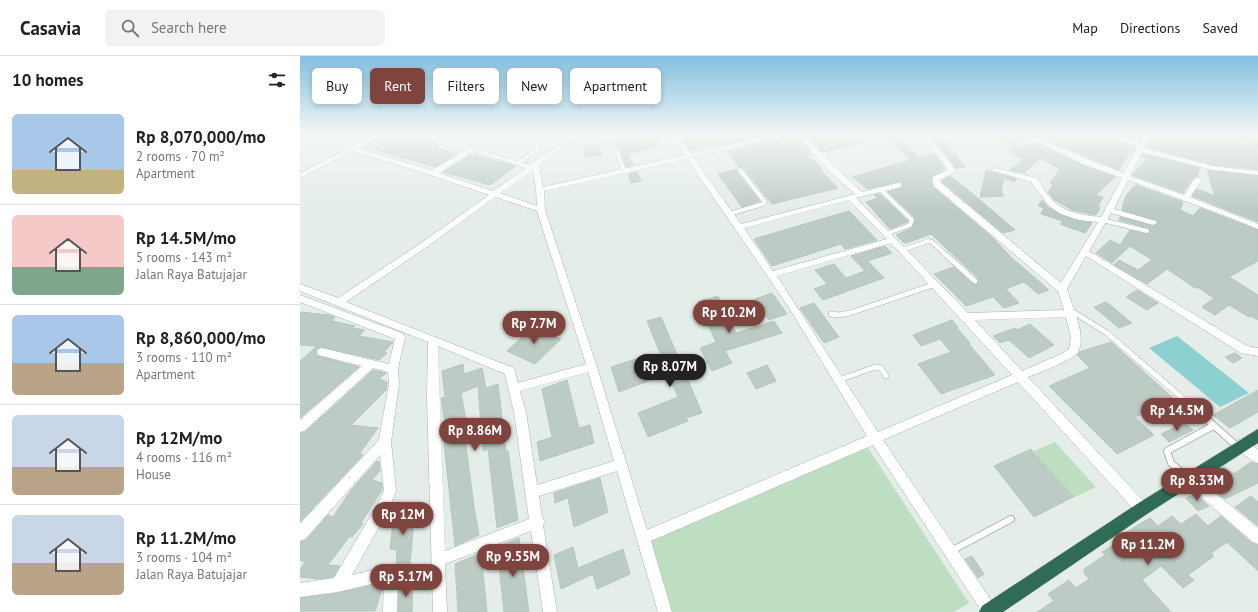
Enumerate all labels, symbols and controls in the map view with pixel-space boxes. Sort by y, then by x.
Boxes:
search box [105,10,385,46]
text: Casavia [20,16,81,40]
icon: search [119,17,141,39]
text: Search here [151,18,227,37]
text: Map [1072,19,1098,37]
text: Directions [1120,19,1180,37]
text: Saved [1202,19,1238,37]
chip: Buy [312,68,362,104]
chip: Rent [370,68,425,104]
chip: Filters [433,68,499,104]
chip: New [507,68,562,104]
chip: Apartment [570,68,661,104]
text: 10 homes [12,69,83,91]
icon: filters [266,69,288,91]
text: Rp 8,070,000/mo [136,126,266,148]
icon: home [44,130,92,178]
text: 2 rooms · 70 m² [136,148,225,165]
text: Apartment [136,165,195,182]
text: Rp 14.5M/mo [136,227,236,249]
icon: home [44,231,92,279]
text: 5 rooms · 143 m² [136,249,232,266]
text: Jalan Raya Batujajar [136,266,247,283]
pin: Rp 10.2M [688,300,770,334]
text: Rp 10.2M [702,304,756,321]
pin: Rp 7.7M [497,311,571,345]
text: Rp 7.7M [512,315,556,332]
text: Rp 8,860,000/mo [136,327,266,349]
icon: home [44,331,92,379]
text: 3 rooms · 110 m² [136,349,232,366]
pin: Rp 8.07M [629,354,711,388]
text: Rp 8.07M [643,358,697,375]
text: Apartment [136,366,195,383]
pin: Rp 14.5M [1136,398,1218,432]
text: Rp 14.5M [1150,402,1204,419]
pin: Rp 8.86M [434,418,516,452]
text: Rp 8.86M [448,422,502,439]
text: Rp 12M/mo [136,427,222,449]
icon: home [44,431,92,479]
text: 4 rooms · 116 m² [136,449,232,466]
text: House [136,466,171,483]
pin: Rp 8.33M [1156,468,1238,502]
text: Rp 8.33M [1170,472,1224,489]
pin: Rp 12M [370,502,436,536]
text: Rp 12M [381,506,425,523]
text: Rp 11.2M/mo [136,527,236,549]
icon: home [44,531,92,579]
pin: Rp 11.2M [1107,532,1189,566]
text: Rp 11.2M [1121,536,1175,553]
pin: Rp 9.55M [472,544,554,578]
text: Rp 9.55M [486,548,540,565]
text: 3 rooms · 104 m² [136,549,232,566]
pin: Rp 5.17M [365,564,447,598]
text: Jalan Raya Batujajar [136,566,247,583]
text: Rp 5.17M [379,568,433,585]

